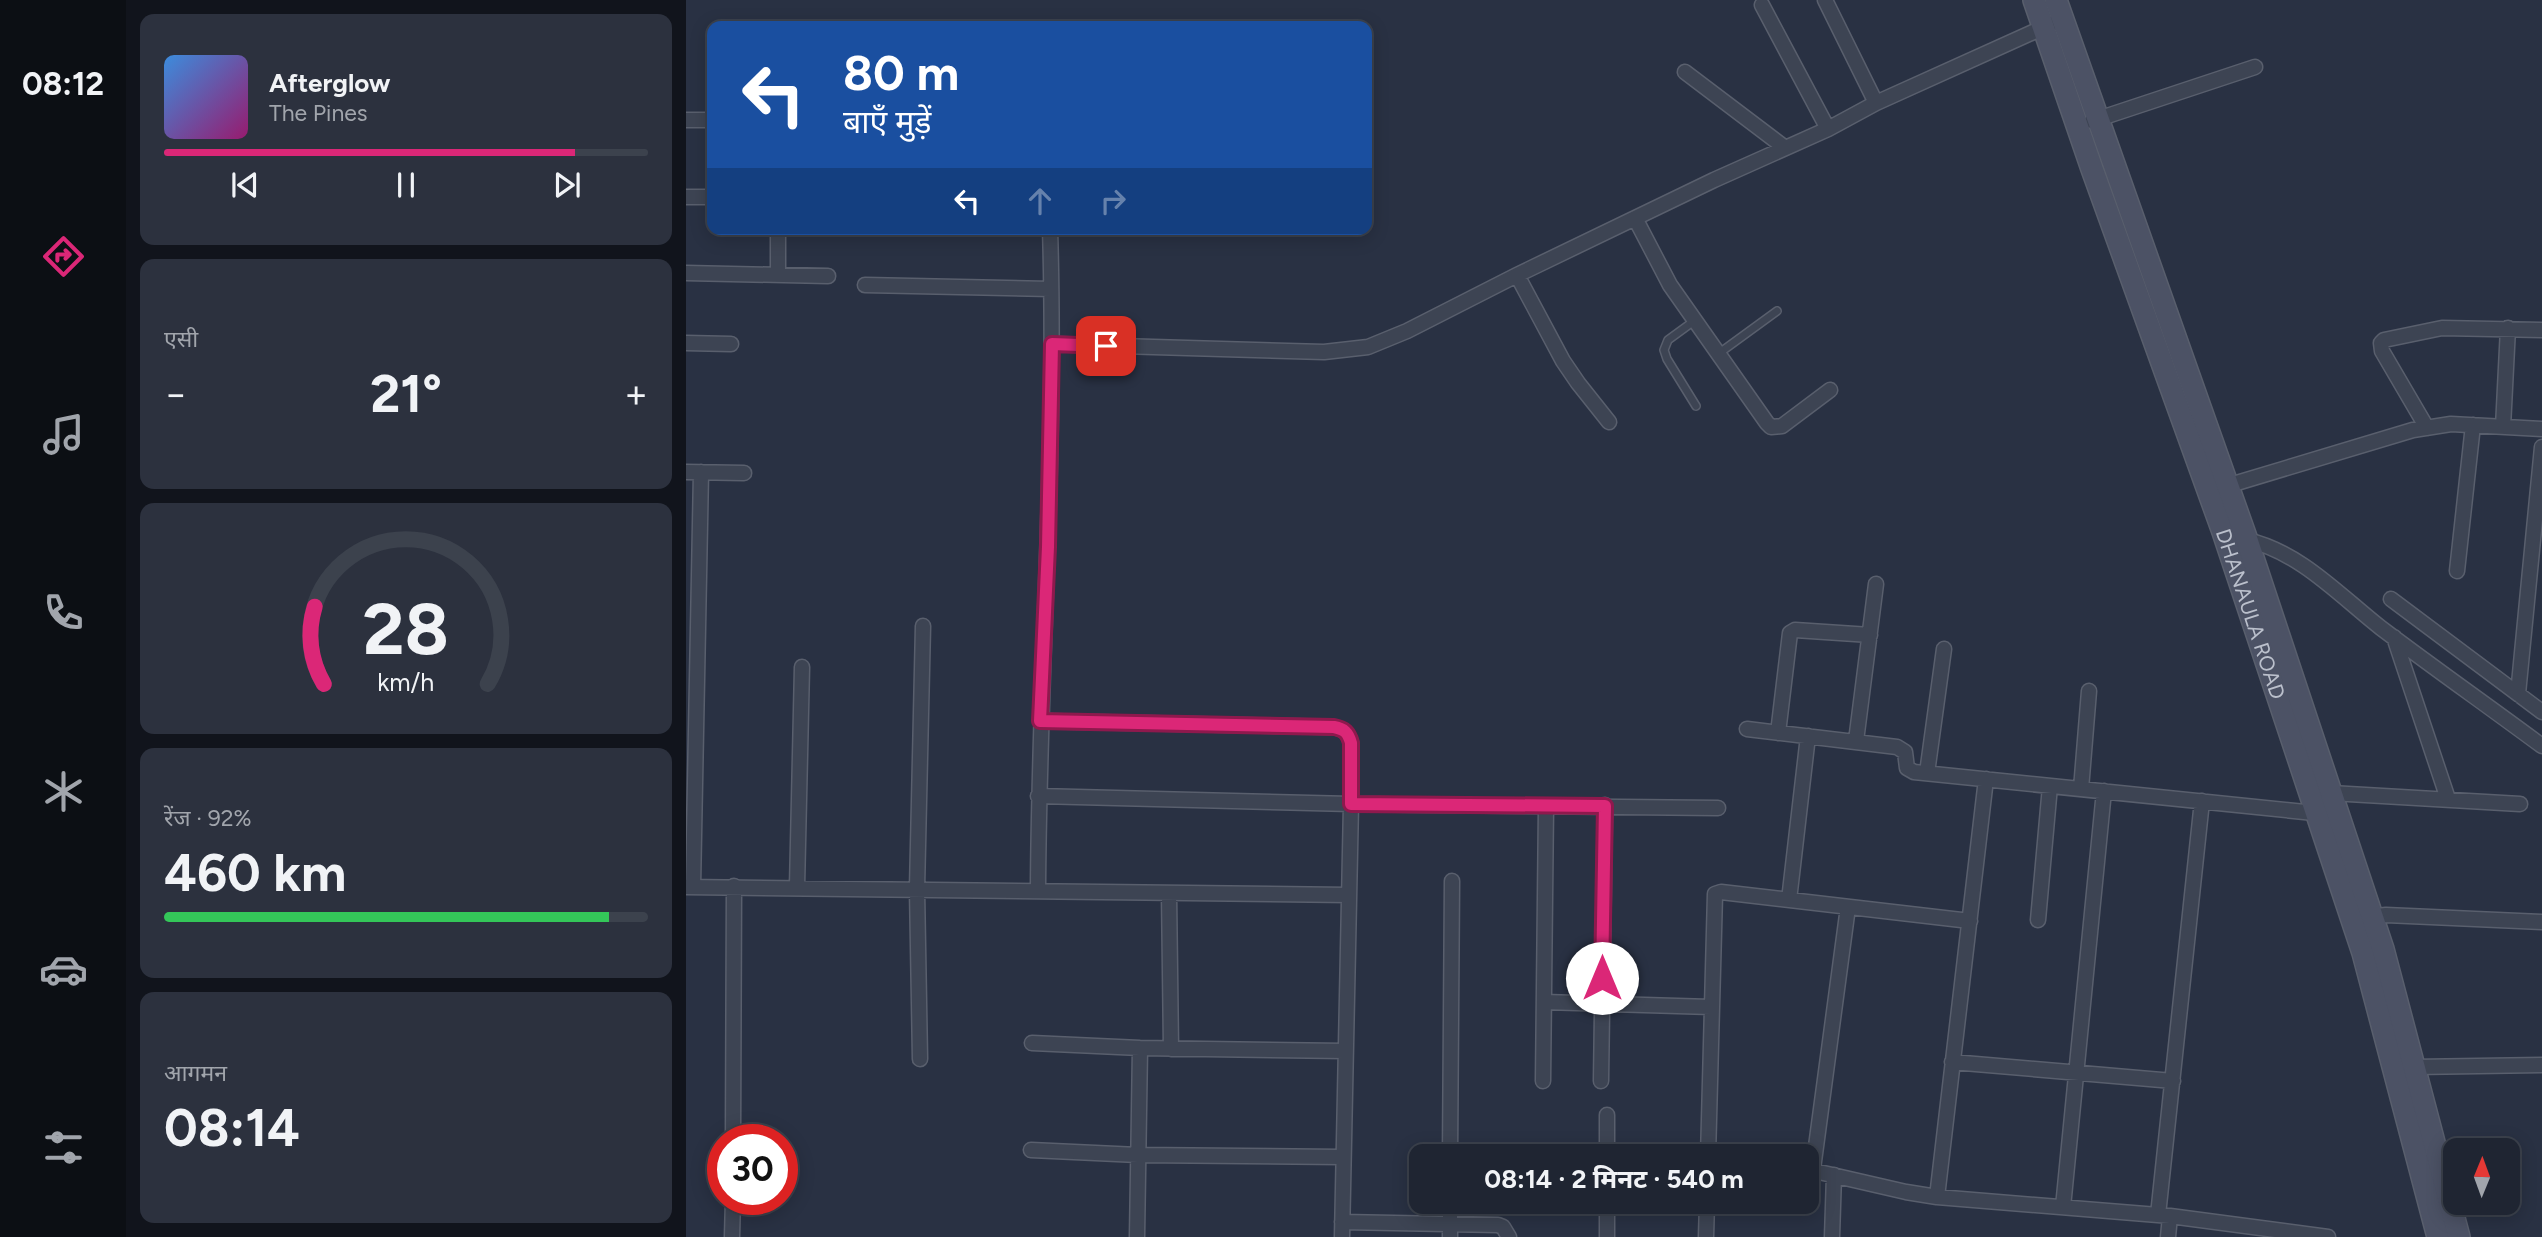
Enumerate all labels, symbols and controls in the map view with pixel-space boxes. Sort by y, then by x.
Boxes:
text: 80 m [843,43,959,102]
icon: left [728,49,819,140]
text: 08:12 [22,65,104,103]
text: Afterglow [269,67,391,99]
text: The Pines [269,99,368,127]
text: बाएँ मुड़ें [843,103,931,141]
icon: previous [226,166,264,204]
icon: pause [387,166,425,204]
icon: next [548,166,586,204]
icon: left [948,182,986,220]
icon: ahead [1021,182,1059,220]
icon: right [1094,182,1132,220]
icon: directions [39,232,88,281]
pin [1076,316,1136,376]
text: एसी [164,325,198,353]
icon: arrive [1087,327,1125,365]
text: 21° [370,363,442,425]
text: − [164,371,188,417]
text: + [624,371,648,417]
icon: music [39,410,88,459]
street label: DHANAULA ROAD [2211,525,2291,702]
text: 28 [363,586,449,673]
icon: phone [39,588,88,637]
text: km/h [377,667,435,697]
icon: climate [39,767,88,816]
text: रेंज · 92% [164,804,252,832]
text: 460 km [164,842,346,904]
position arrow [1565,941,1639,1015]
icon: car [39,945,88,994]
text: आगमन [164,1059,227,1087]
text: 08:14 [164,1097,300,1159]
icon: filters [39,1123,88,1172]
speed limit sign: 30 [707,1124,798,1215]
north arrow [2443,1138,2520,1214]
map controls [2443,1138,2520,1215]
text: 08:14 · 2 मिनट · 540 m [1484,1163,1744,1195]

